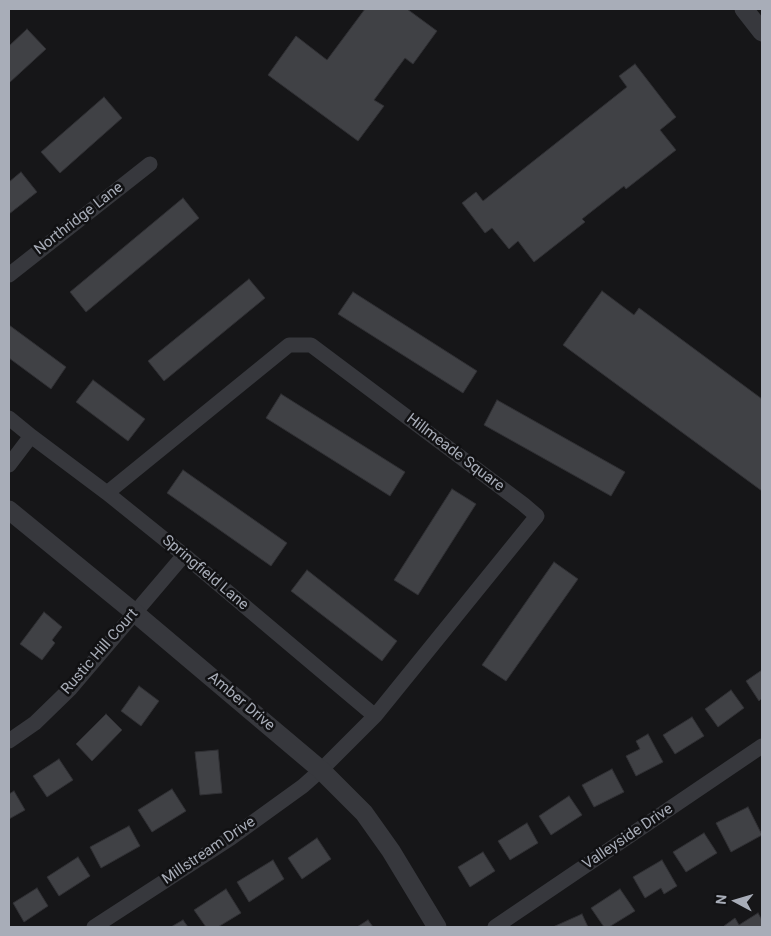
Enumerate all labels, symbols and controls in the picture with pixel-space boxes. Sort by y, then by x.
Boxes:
street label: Northridge Lane [31,179,127,259]
street label: Hillmeade Square [403,410,507,496]
street label: Springfield Lane [158,532,252,614]
street label: Rustic Hill Court [58,605,142,699]
street label: Amber Drive [204,669,278,735]
street label: Valleyside Drive [580,800,676,874]
street label: Millstream Drive [159,813,259,889]
north arrow [711,876,761,926]
text: N [713,894,730,905]

